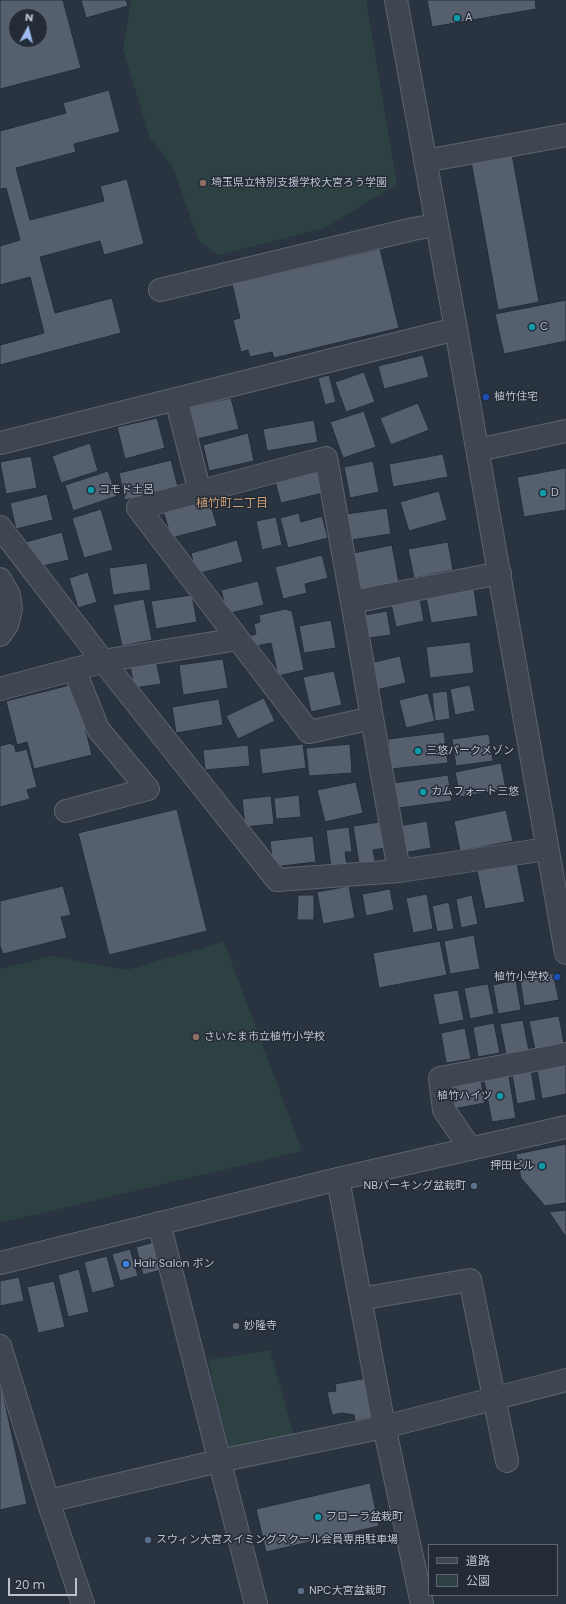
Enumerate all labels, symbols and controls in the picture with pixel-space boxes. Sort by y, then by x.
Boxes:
north arrow [8,8,48,48]
text: N [24,9,34,26]
place label: A [465,11,472,25]
marker: A [452,13,462,23]
place label: 埼玉県立特別支援学校大宮ろう学園 [211,176,387,190]
marker: 埼玉県立特別支援学校大宮ろう学園 [198,178,208,188]
place label: C [540,320,548,334]
marker: C [527,322,537,332]
place label: 植竹住宅 [494,390,538,404]
marker: 植竹住宅 [481,392,491,402]
place label: コモド土呂 [99,483,154,497]
marker: コモド土呂 [86,485,96,495]
place label: D [551,486,559,500]
marker: D [538,488,548,498]
district label: 植竹町二丁目 [196,497,268,511]
place label: 三悠パークメゾン [426,744,514,758]
marker: 三悠パークメゾン [413,746,423,756]
place label: カムフォート三悠 [431,785,519,799]
marker: カムフォート三悠 [418,787,428,797]
place label: 植竹小学校 [494,970,549,984]
marker: 植竹小学校 [552,972,562,982]
place label: さいたま市立植竹小学校 [204,1030,325,1044]
marker: さいたま市立植竹小学校 [191,1032,201,1042]
place label: 植竹ハイツ [437,1089,492,1103]
marker: 植竹ハイツ [495,1091,505,1101]
place label: 押田ビル [490,1159,534,1173]
marker: 押田ビル [537,1161,547,1171]
place label: NBパーキング盆栽町 [364,1179,466,1193]
marker: NBパーキング盆栽町 [469,1181,479,1191]
place label: Hair Salon ボン [134,1257,214,1271]
marker: Hair Salon ボン [121,1259,131,1269]
place label: 妙隆寺 [244,1319,277,1333]
marker: 妙隆寺 [231,1321,241,1331]
place label: フローラ盆栽町 [326,1510,403,1524]
marker: フローラ盆栽町 [313,1512,323,1522]
place label: スウィン大宮スイミングスクール会員専用駐車場 [156,1533,398,1547]
marker: スウィン大宮スイミングスクール会員専用駐車場 [143,1535,153,1545]
legend [428,1544,558,1596]
text: 道路 [466,1552,490,1569]
scale bar [10,1570,79,1596]
text: 公園 [466,1572,490,1589]
text: 20 m [15,1576,45,1593]
place label: NPC大宮盆栽町 [309,1584,387,1598]
marker: NPC大宮盆栽町 [296,1586,306,1596]

